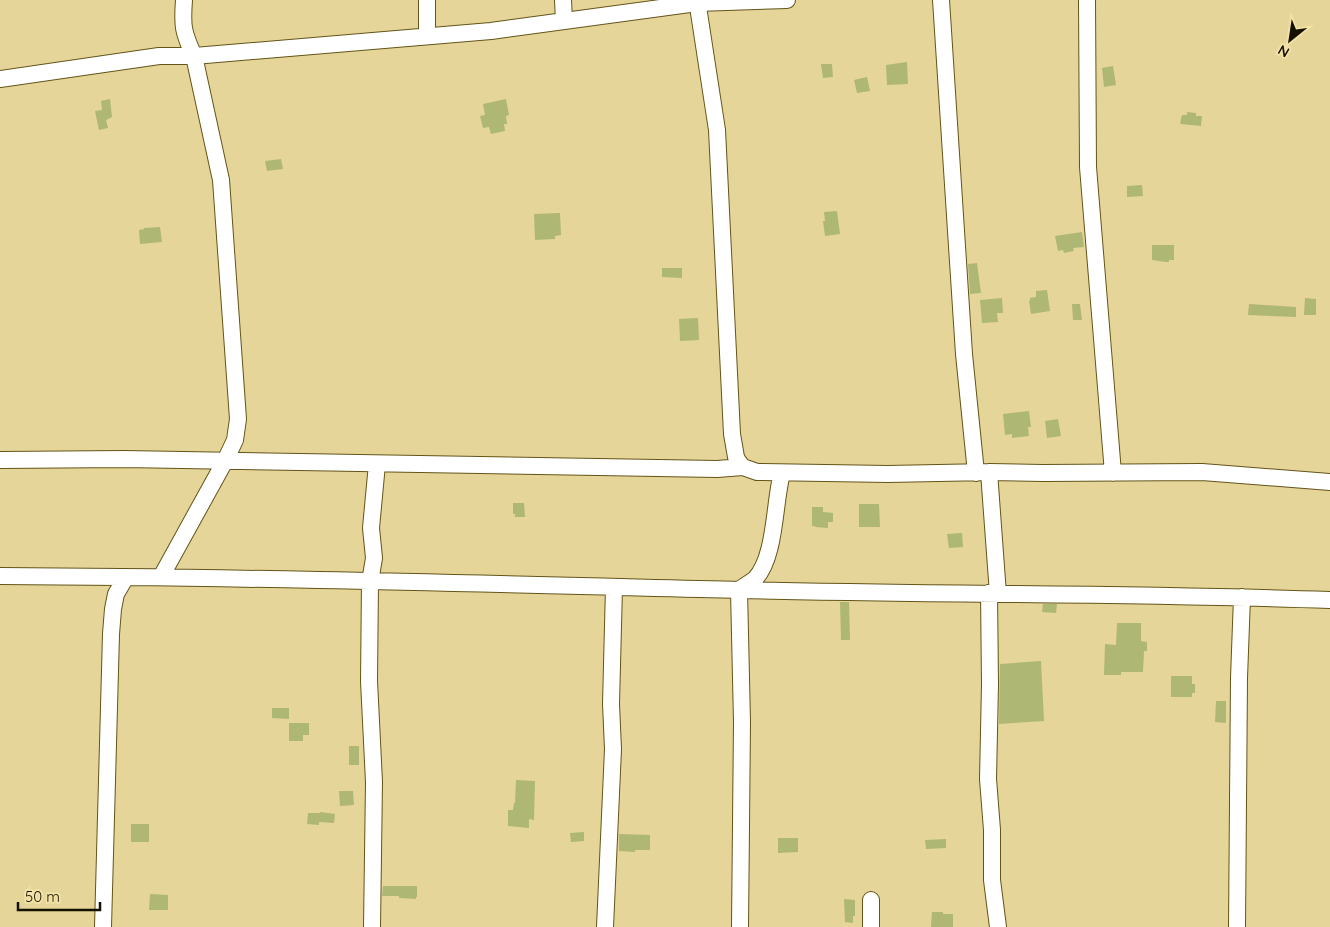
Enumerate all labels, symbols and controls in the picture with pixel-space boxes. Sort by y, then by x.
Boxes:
north arrow [1265,15,1315,65]
text: N [1275,41,1292,62]
scale bar [18,880,100,912]
text: 50 m [25,887,60,906]

